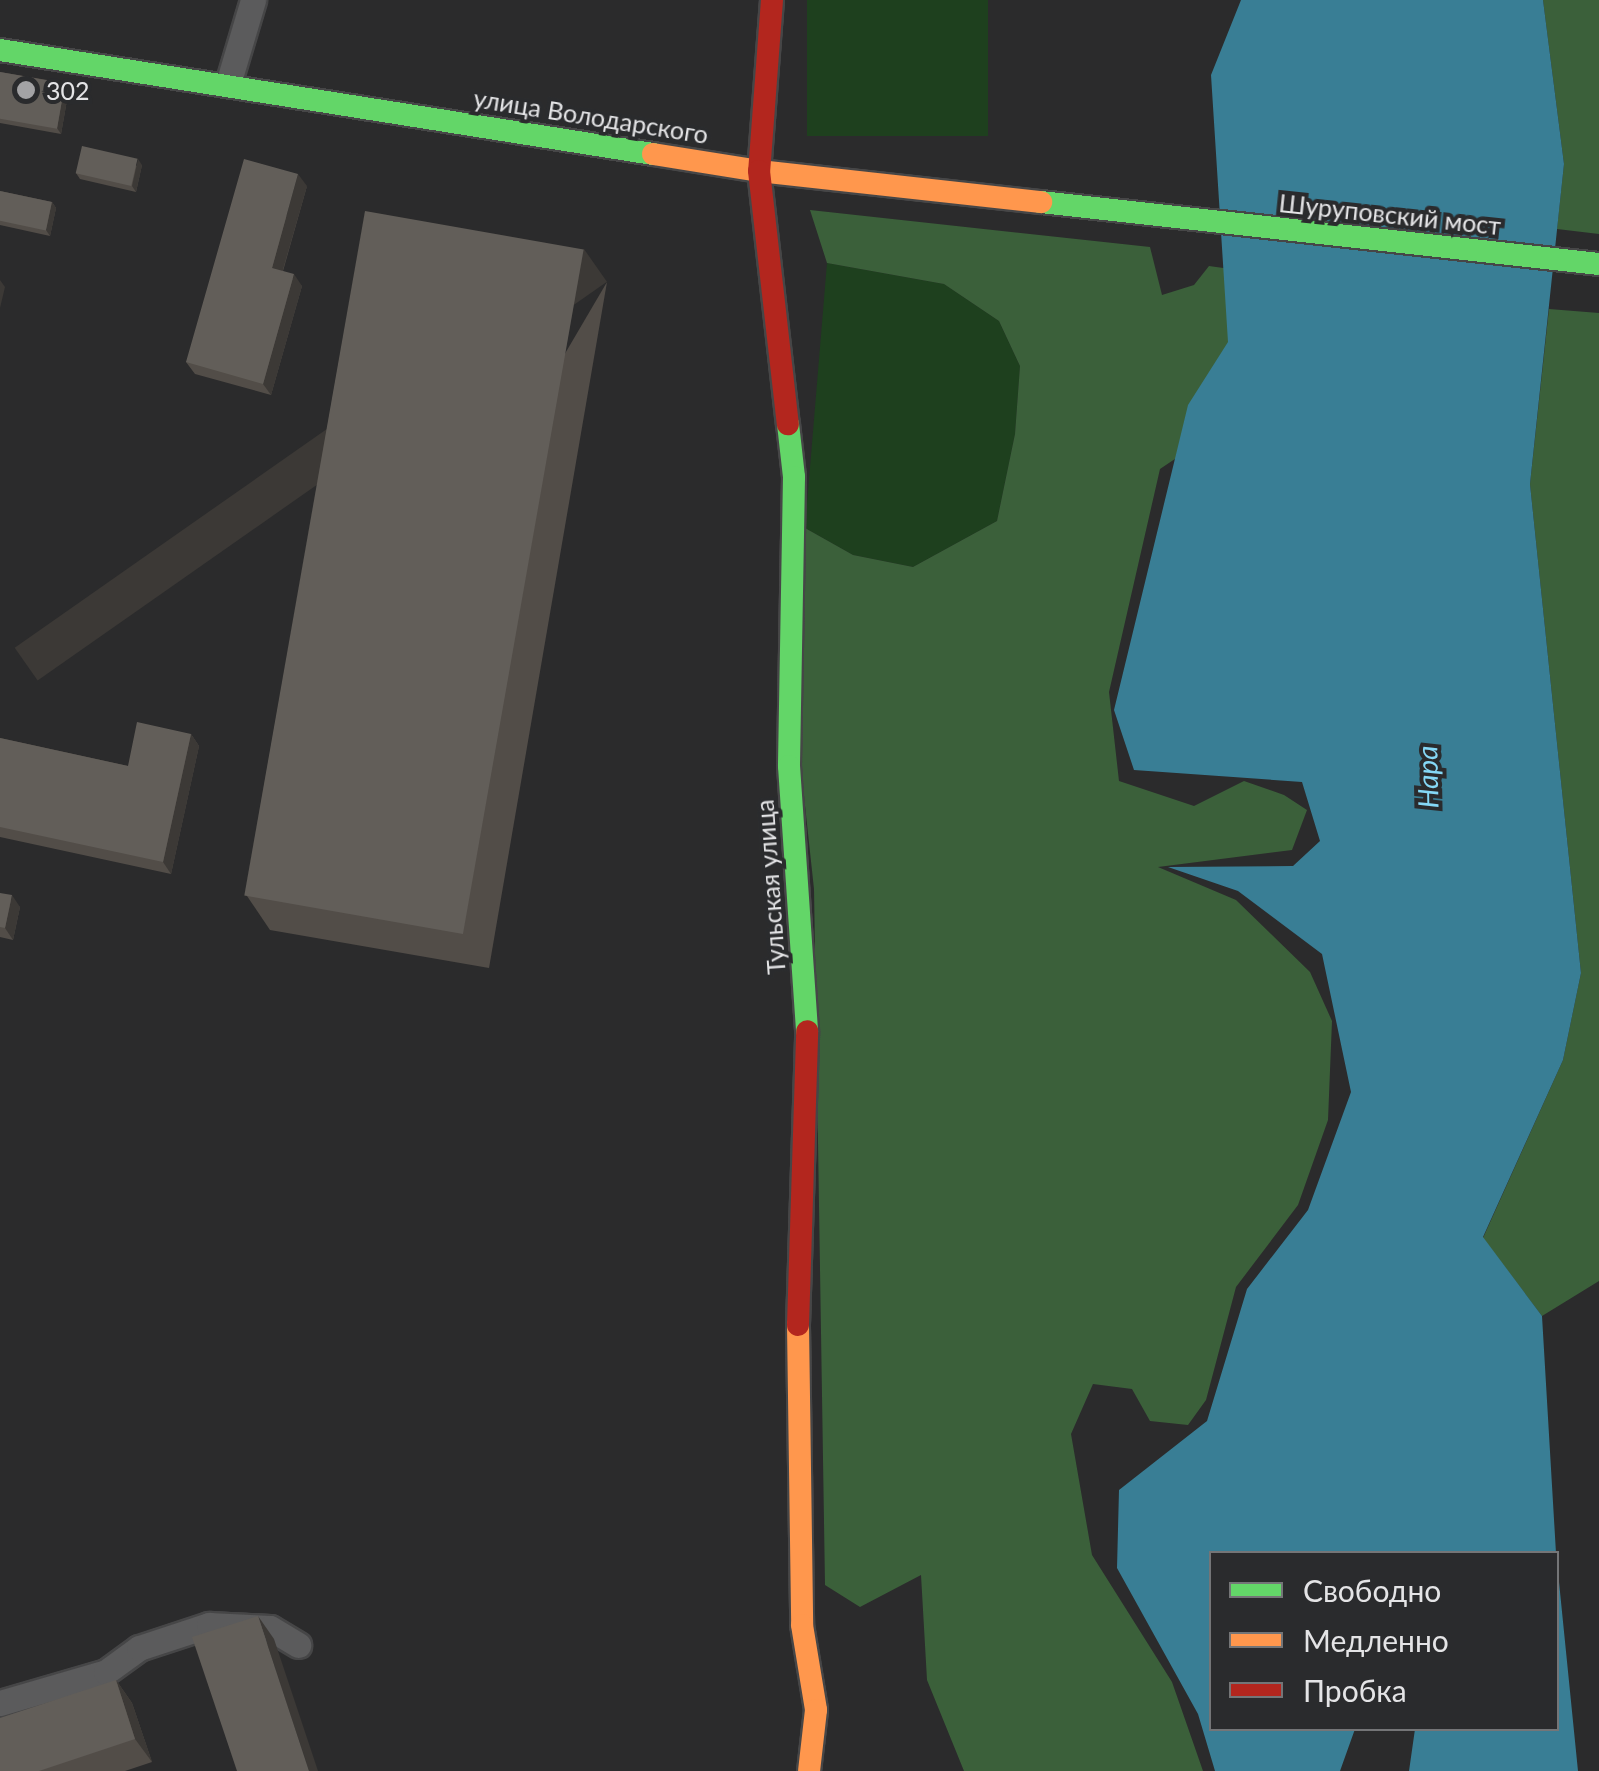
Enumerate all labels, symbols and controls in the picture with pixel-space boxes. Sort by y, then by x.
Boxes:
place label: 302 [46,75,89,105]
marker: 302 [15,79,37,101]
street label: улица Володарского [472,83,710,149]
street label: Шуруповский мост [1277,187,1503,241]
water label: Нара [1410,745,1444,809]
street label: Тульская улица [749,799,791,975]
legend [1209,1551,1559,1731]
text: Свободно [1303,1572,1441,1608]
text: Медленно [1303,1622,1449,1658]
text: Пробка [1303,1672,1407,1708]

